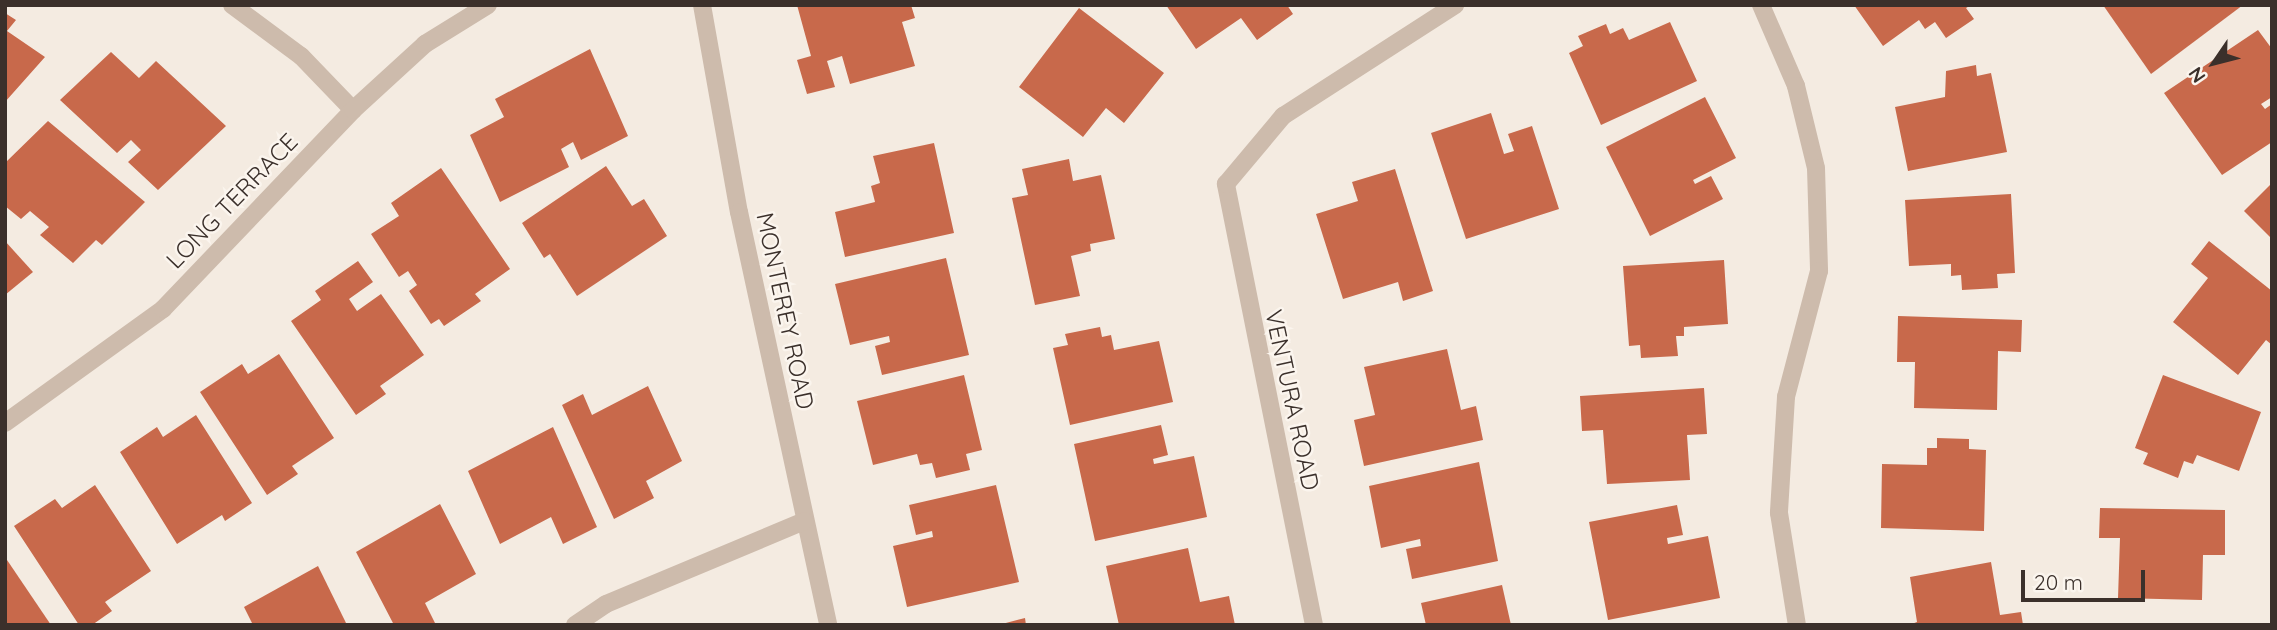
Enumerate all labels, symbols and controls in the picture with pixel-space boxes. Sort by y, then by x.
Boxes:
north arrow [2179,28,2249,98]
text: N [2183,62,2211,88]
street label: LONG TERRACE [160,127,304,275]
street label: MONTEREY ROAD [750,210,820,412]
street label: VENTURA ROAD [1259,307,1325,493]
scale bar [2025,556,2149,600]
text: 20 m [2034,569,2083,595]

